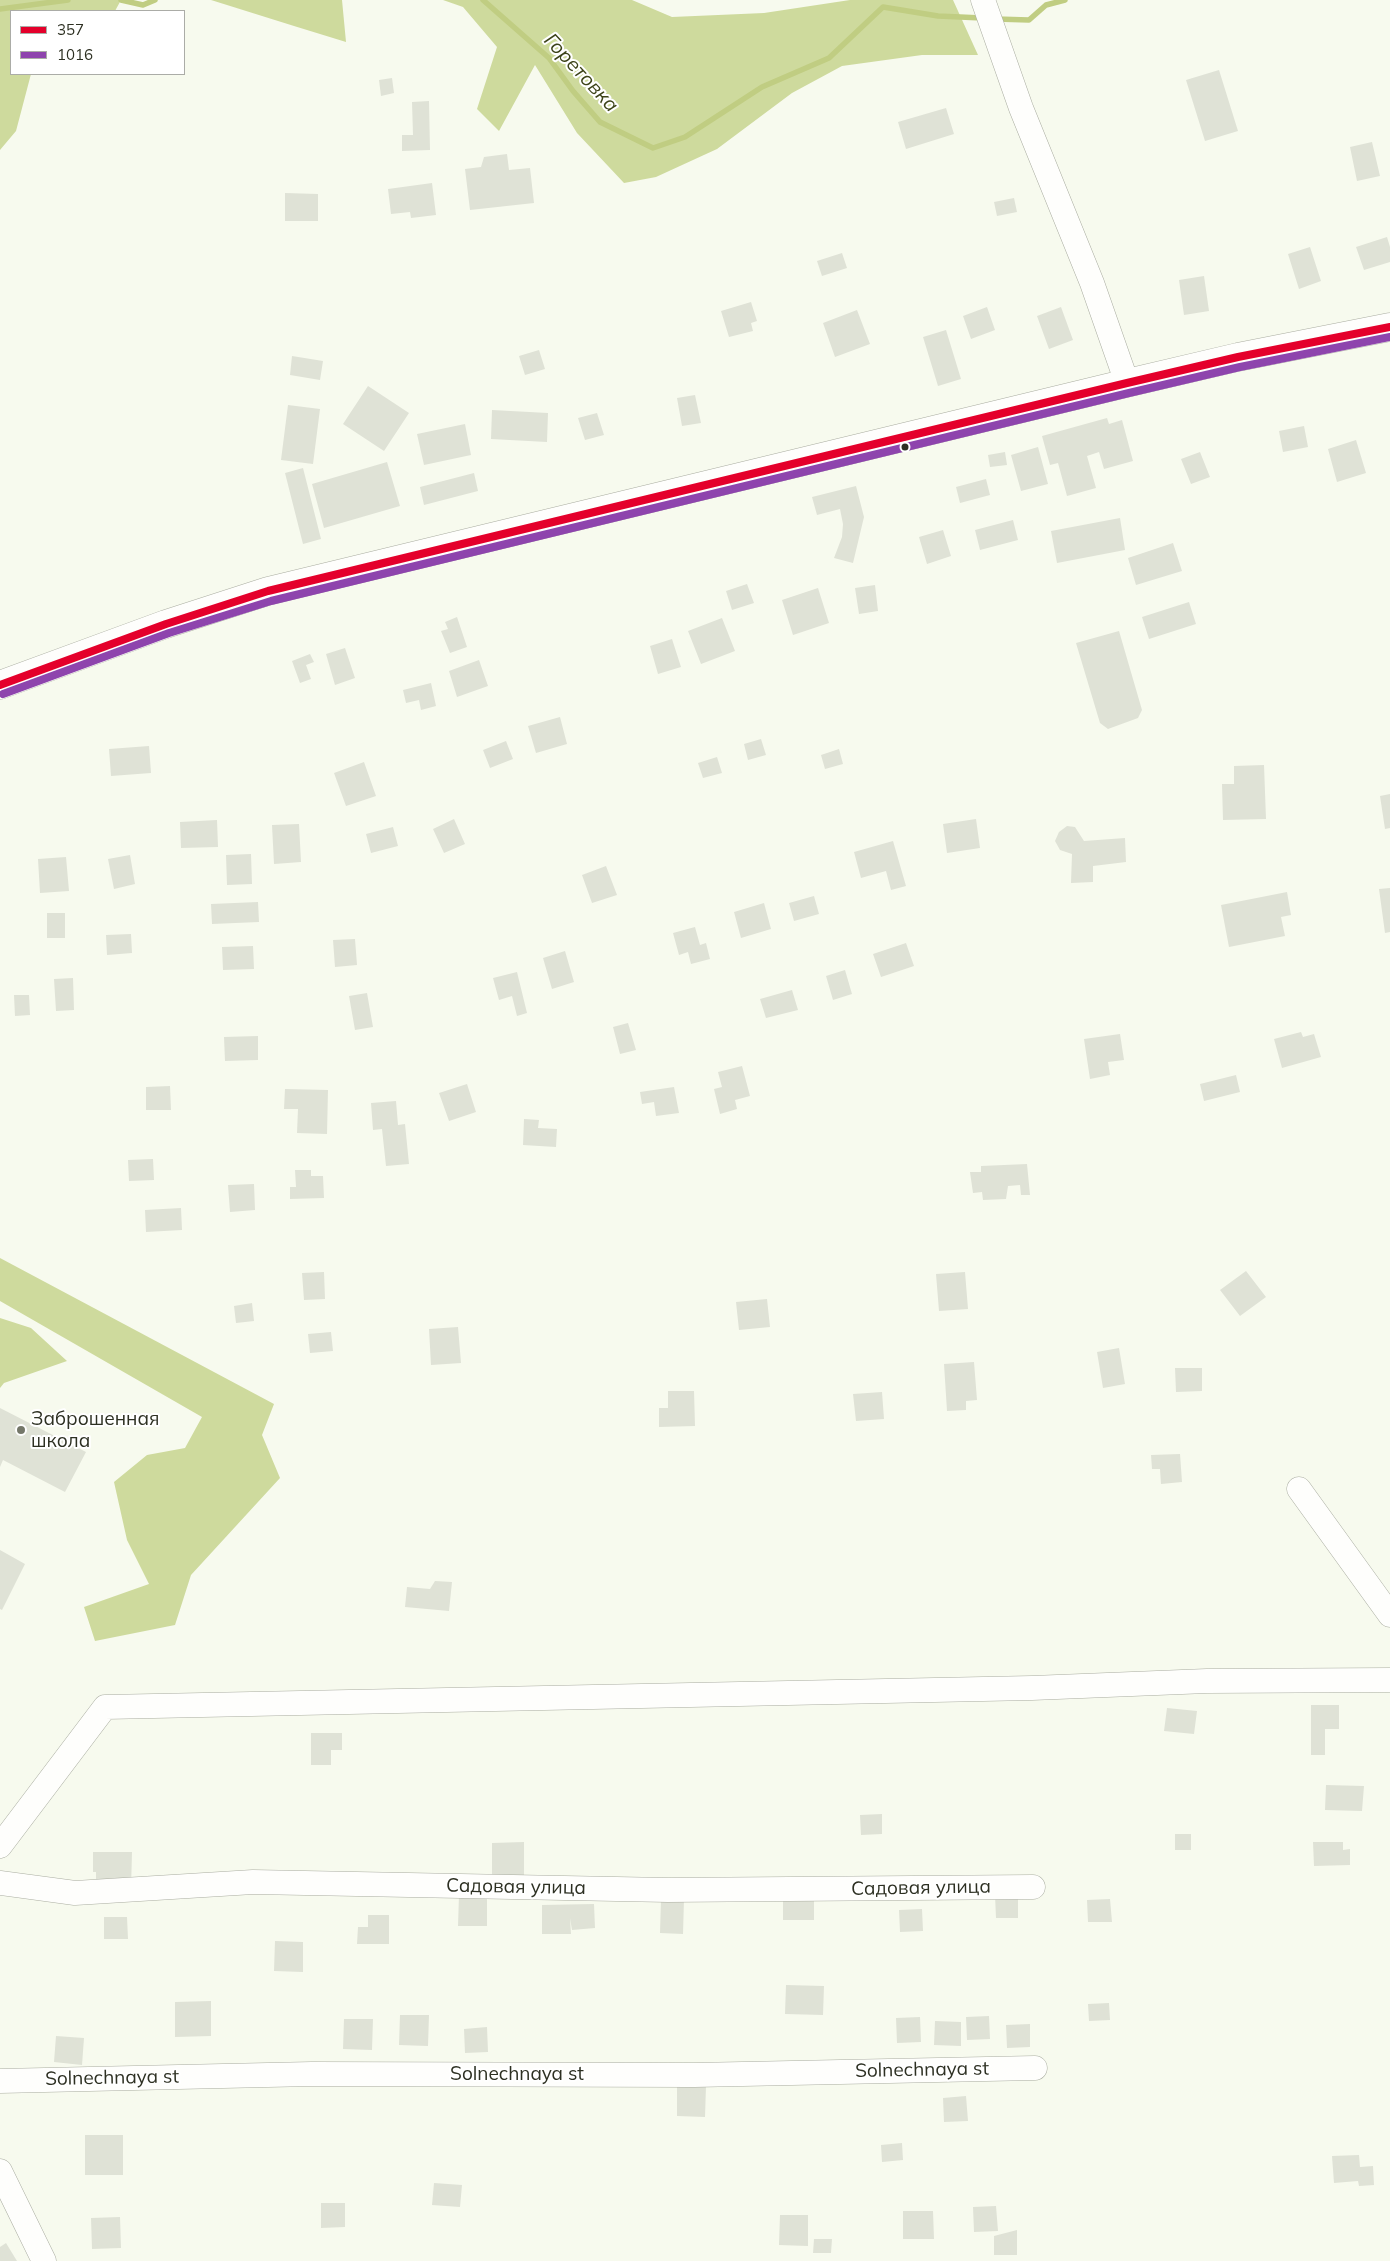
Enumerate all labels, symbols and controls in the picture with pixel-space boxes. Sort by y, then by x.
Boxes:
legend [10,10,185,75]
text: 357 [57,20,84,39]
water label: Горетовка [539,29,623,117]
text: 1016 [57,45,93,64]
unlabelled marker [900,442,910,452]
place label: Заброшенная школа [31,1408,159,1452]
marker: Заброшенная школа [15,1424,27,1436]
street label: Садовая улица [446,1874,586,1900]
street label: Садовая улица [851,1875,991,1901]
street label: Solnechnaya st [855,2057,989,2083]
street label: Solnechnaya st [450,2063,584,2085]
street label: Solnechnaya st [45,2065,179,2091]

